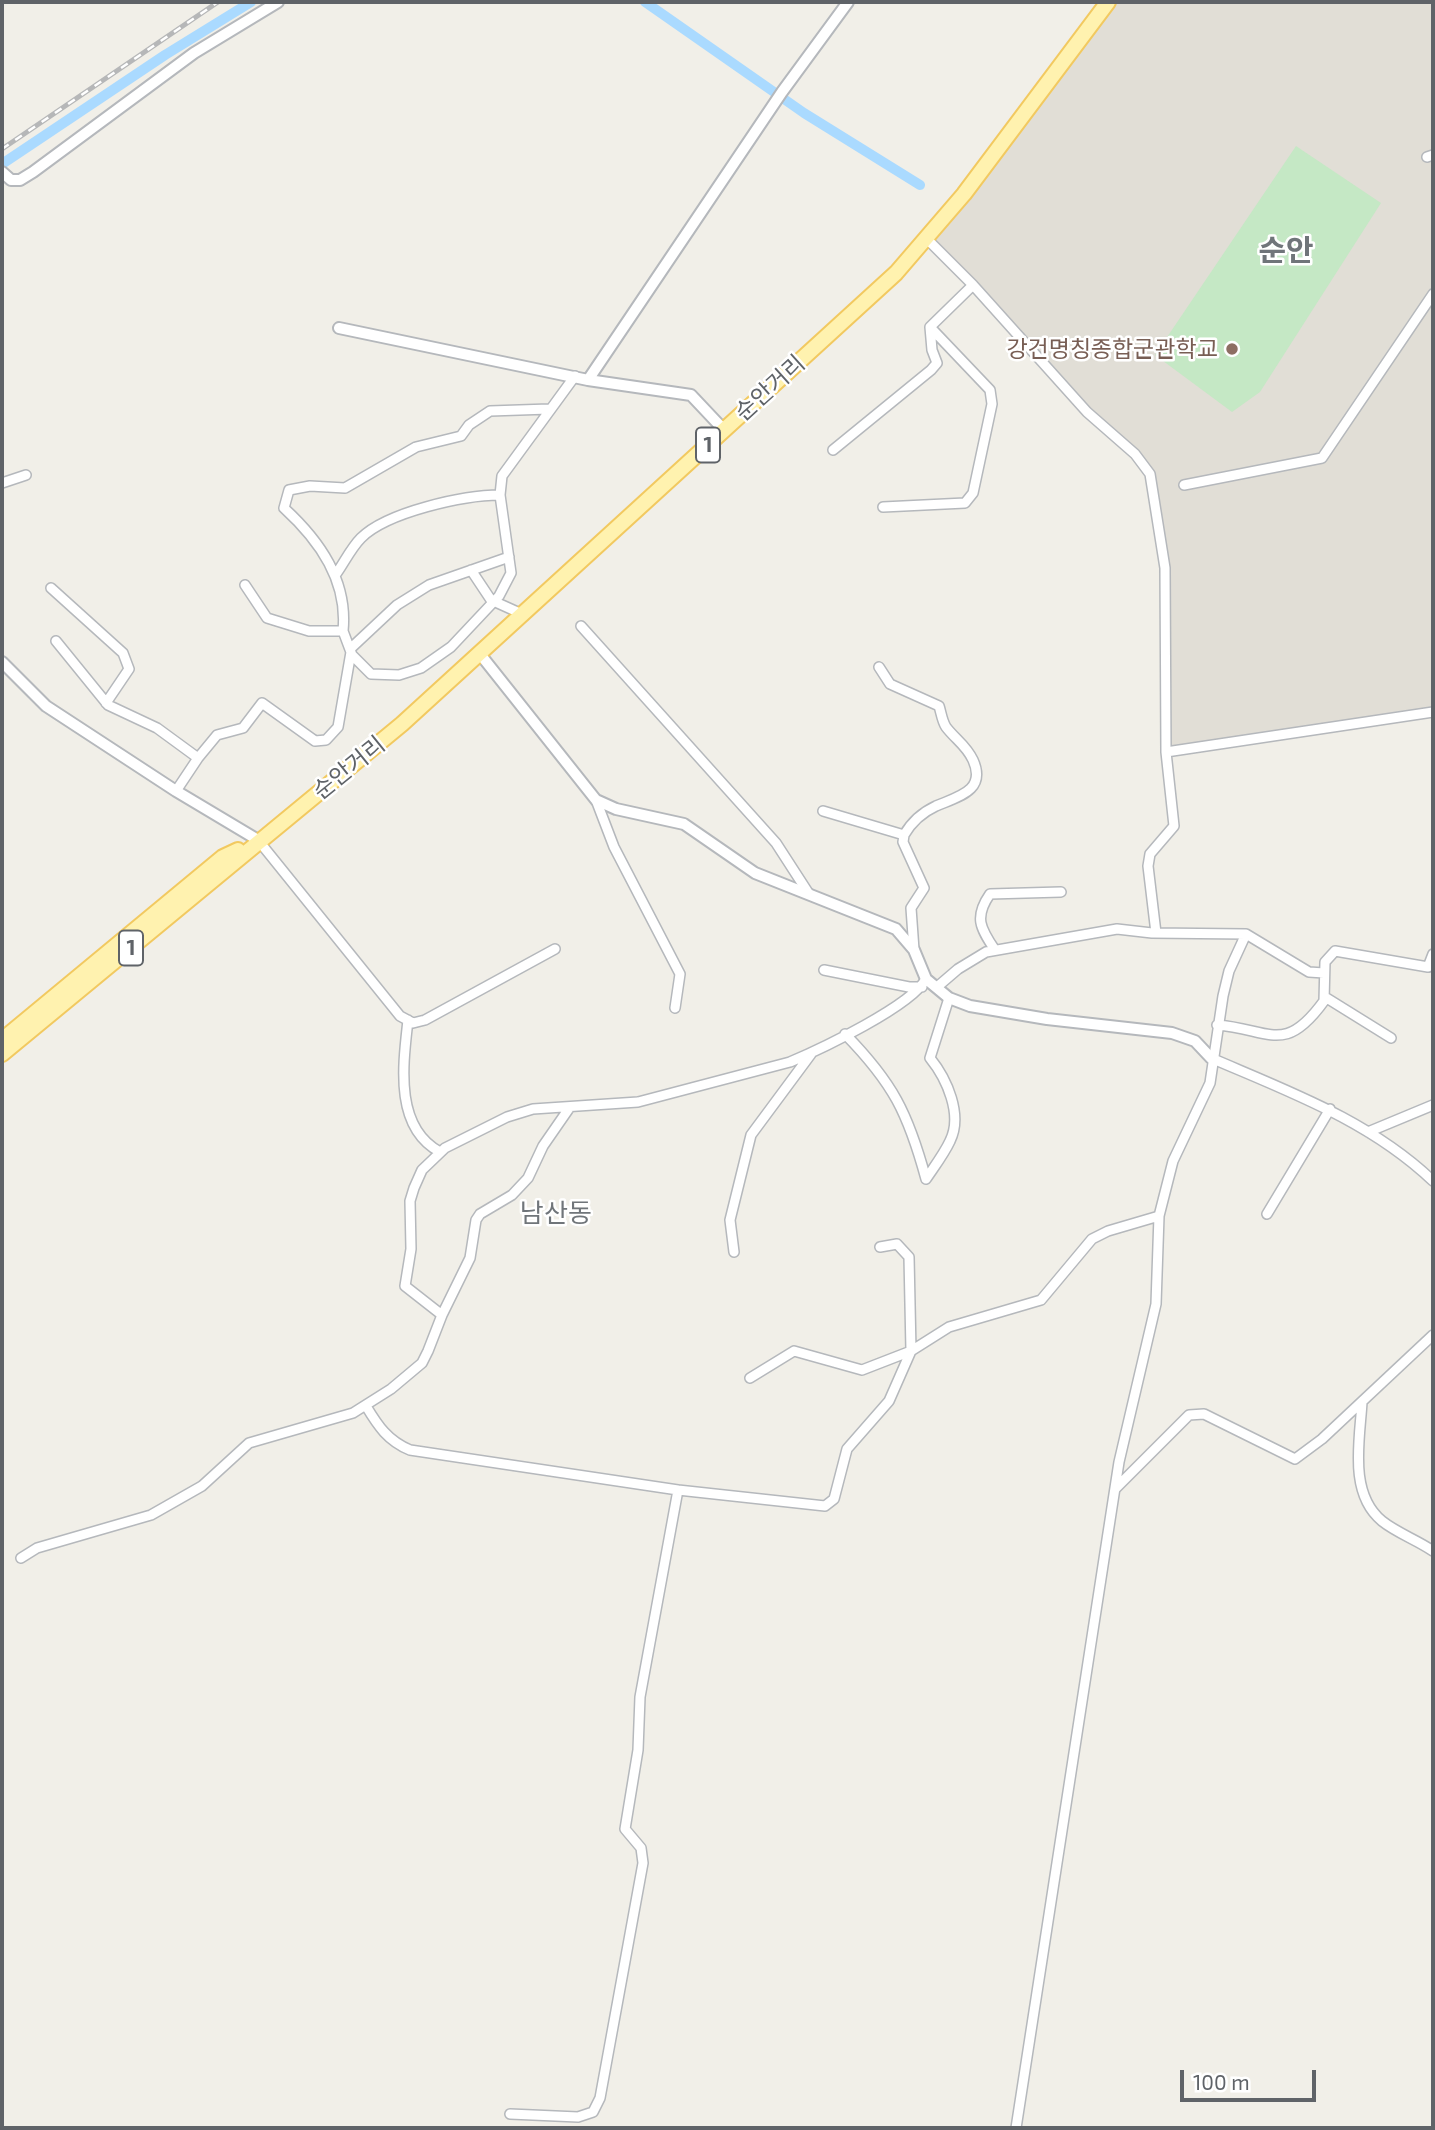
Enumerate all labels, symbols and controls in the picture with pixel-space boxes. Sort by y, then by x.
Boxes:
district label: 순안 [1258,233,1314,269]
place label: 강건명칭종합군관학교 [1006,335,1218,363]
marker: 강건명칭종합군관학교 [1224,341,1240,357]
street label: 순안거리 [729,349,811,427]
road number: 1 [696,428,720,462]
street label: 순안거리 [307,731,391,805]
road number: 1 [119,930,143,965]
district label: 남산동 [520,1197,592,1229]
scale bar [1183,2056,1320,2100]
text: 100 m [1193,2069,1250,2094]

